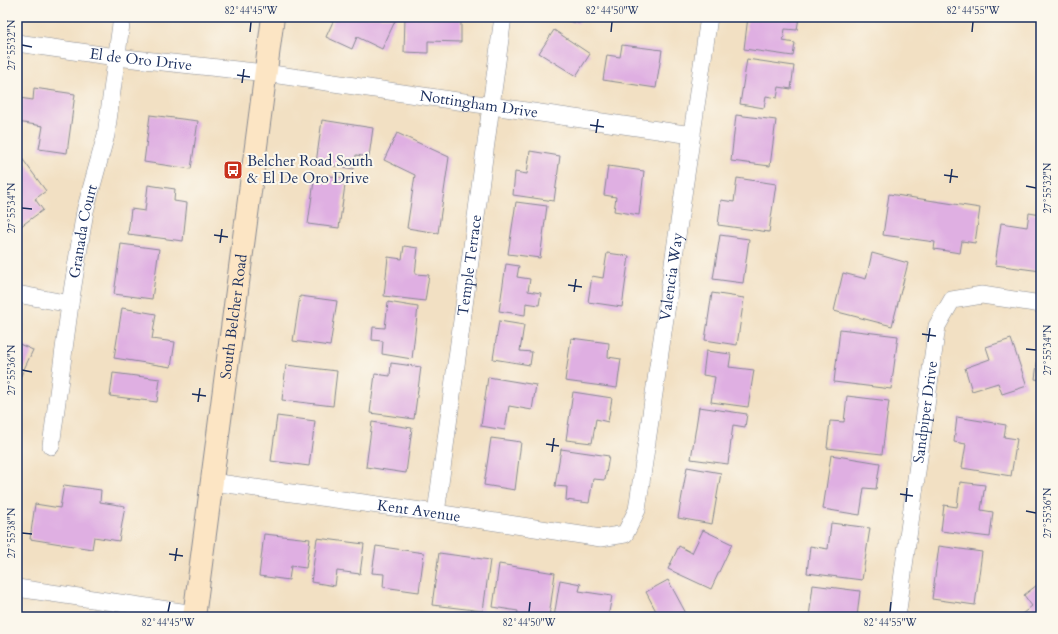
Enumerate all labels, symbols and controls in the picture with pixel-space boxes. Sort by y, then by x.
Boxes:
text: 82°44'45"W [224,4,279,18]
text: 82°44'50"W [585,4,640,18]
text: 82°44'55"W [946,4,1001,18]
text: 27°55'32"N [5,19,19,70]
street label: El de Oro Drive [88,43,193,75]
street label: Nottingham Drive [418,86,540,123]
place label: Belcher Road South & El De Oro Drive [247,151,374,188]
bus stop icon: Belcher Road South & El De Oro Drive [222,159,244,181]
text: 27°55'32"N [1041,162,1055,213]
text: 27°55'34"N [5,182,19,233]
street label: Granada Court [64,182,102,280]
street label: Temple Terrace [453,213,486,317]
street label: Valencia Way [655,231,687,322]
street label: South Belcher Road [215,253,252,380]
text: 27°55'34"N [1041,324,1055,375]
text: 27°55'36"N [5,344,19,395]
street label: Sandpiper Drive [908,359,942,464]
text: 27°55'36"N [1041,487,1055,538]
street label: Kent Avenue [376,495,462,527]
text: 27°55'38"N [5,507,19,558]
text: 82°44'45"W [141,616,196,630]
text: 82°44'50"W [502,616,557,630]
text: 82°44'55"W [863,616,918,630]

